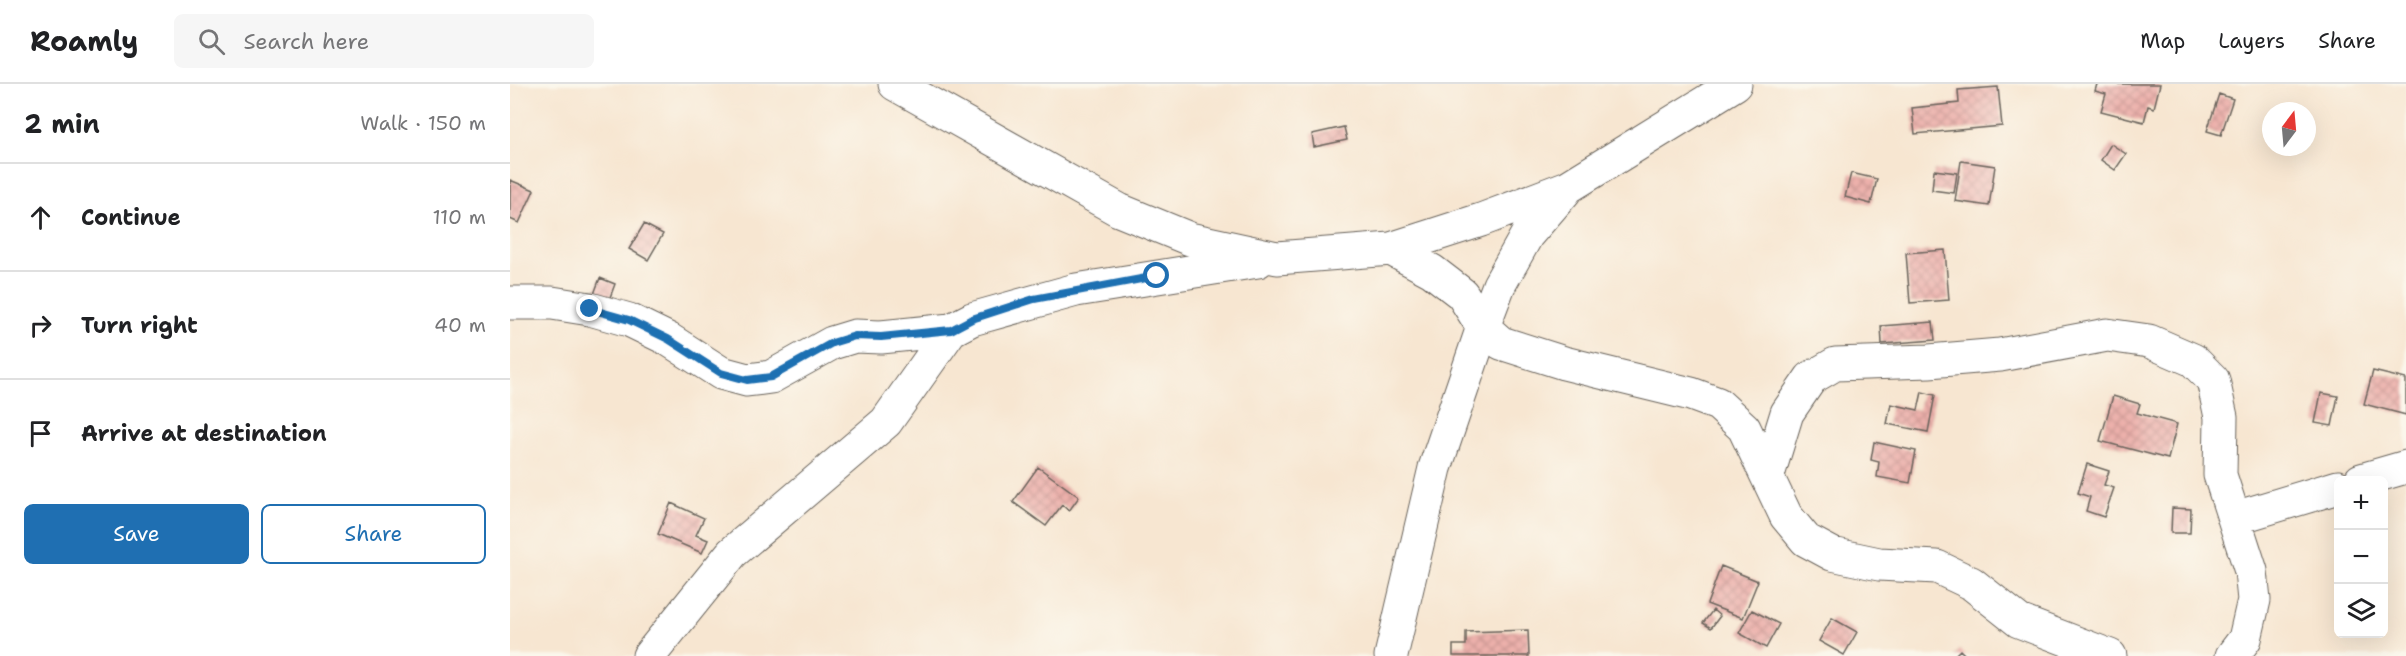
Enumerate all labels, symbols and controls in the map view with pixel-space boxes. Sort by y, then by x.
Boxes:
search box [174,14,594,68]
text: Roamly [30,22,138,60]
icon: search [195,25,228,58]
text: Search here [243,27,369,56]
text: Map [2140,27,2185,55]
text: Layers [2218,27,2285,55]
text: Share [2318,27,2376,55]
north arrow [2262,102,2316,156]
text: 2 min [24,106,100,141]
text: Walk · 150 m [360,110,486,136]
icon: ahead [24,201,57,234]
text: Continue [81,203,181,232]
text: 110 m [432,204,486,230]
route start [1143,262,1169,288]
route end [576,295,602,321]
icon: right [24,309,57,342]
text: Turn right [81,311,198,340]
text: 40 m [434,312,486,338]
icon: arrive [24,417,57,450]
text: Arrive at destination [81,419,327,448]
map controls [2334,476,2388,638]
button: + [2334,476,2388,530]
button: Save [24,504,249,564]
button: Share [261,504,486,564]
button: − [2334,530,2388,584]
button: layers [2334,584,2388,638]

